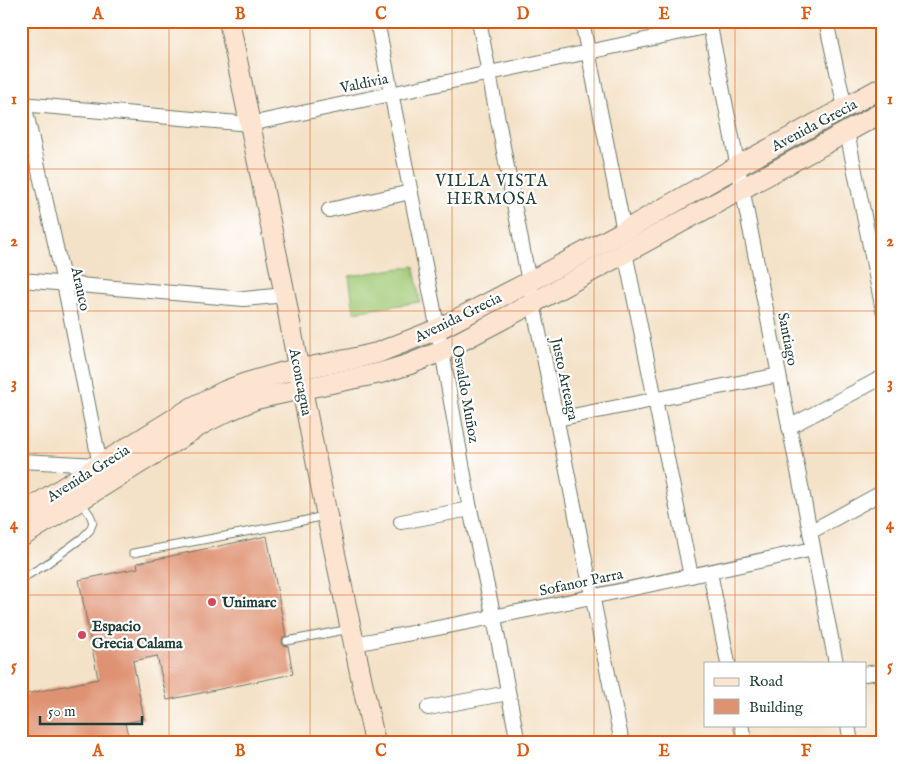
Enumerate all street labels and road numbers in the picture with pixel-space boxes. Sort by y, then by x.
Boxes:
street label: Valdivia [337,69,390,98]
street label: Avenida Grecia [767,95,861,156]
street label: Arauco [66,264,94,313]
street label: Avenida Grecia [411,288,505,347]
street label: Santiago [773,311,802,367]
street label: Justo Arteaga [546,334,583,423]
street label: Osvaldo Muñoz [448,344,483,445]
street label: Aconcagua [285,346,316,418]
street label: Avenida Grecia [42,440,134,507]
street label: Sofanor Parra [538,564,625,601]

